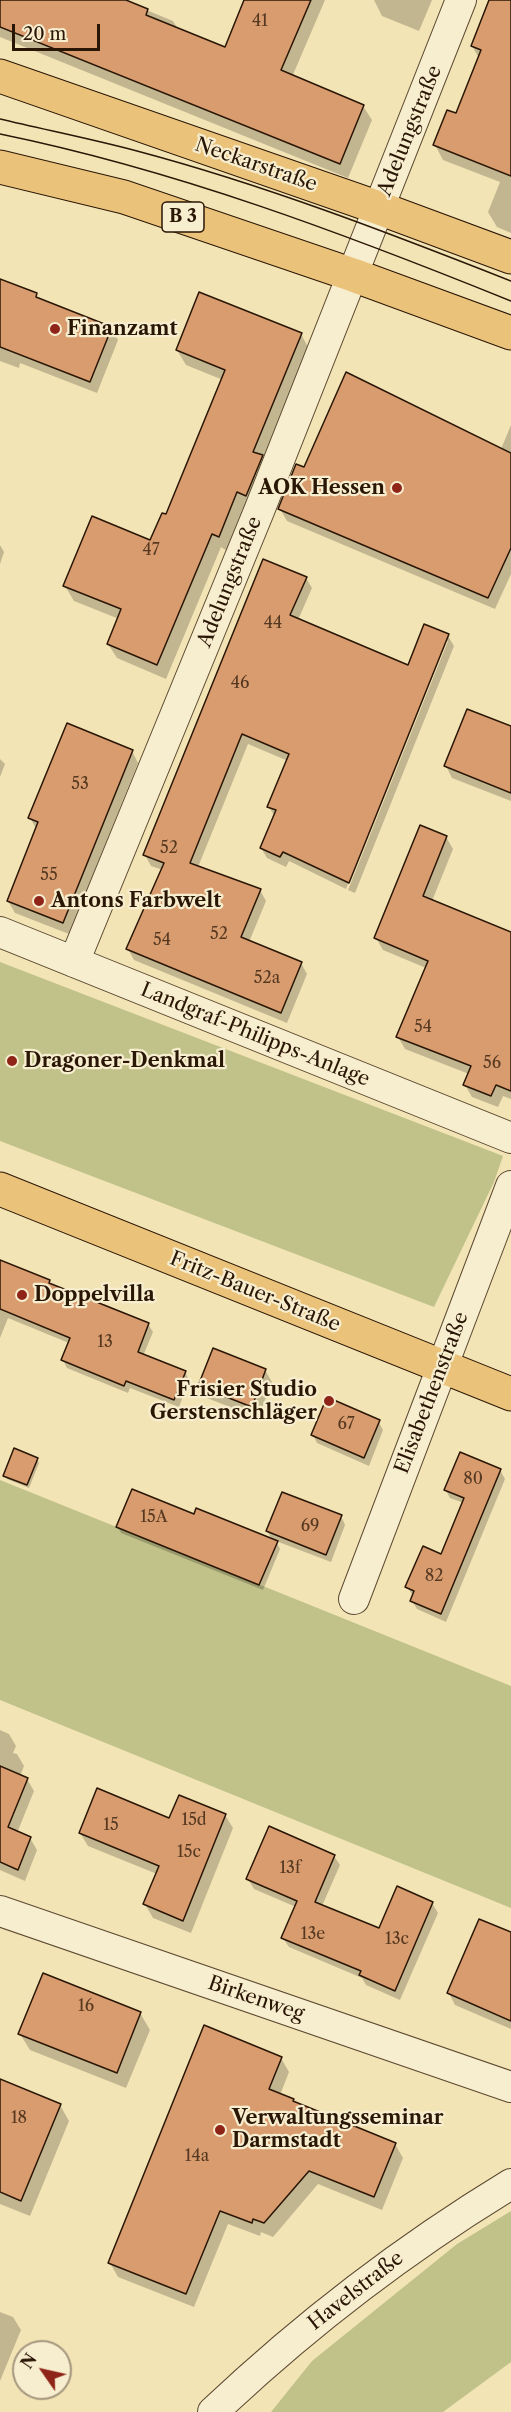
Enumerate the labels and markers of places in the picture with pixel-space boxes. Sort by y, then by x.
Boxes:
place label: Finanzamt [67,317,177,341]
marker: Finanzamt [48,322,62,336]
place label: AOK Hessen [258,476,385,500]
marker: AOK Hessen [390,481,404,495]
place label: Antons Farbwelt [51,889,221,913]
marker: Antons Farbwelt [32,894,46,908]
place label: Dragoner-Denkmal [24,1049,225,1073]
marker: Dragoner-Denkmal [5,1054,19,1068]
place label: Doppelvilla [34,1283,155,1307]
marker: Doppelvilla [15,1288,29,1302]
place label: Frisier Studio Gerstenschläger [150,1378,317,1425]
marker: Frisier Studio Gerstenschläger [322,1394,336,1408]
place label: Verwaltungsseminar Darmstadt [232,2106,444,2153]
marker: Verwaltungsseminar Darmstadt [213,2123,227,2137]

